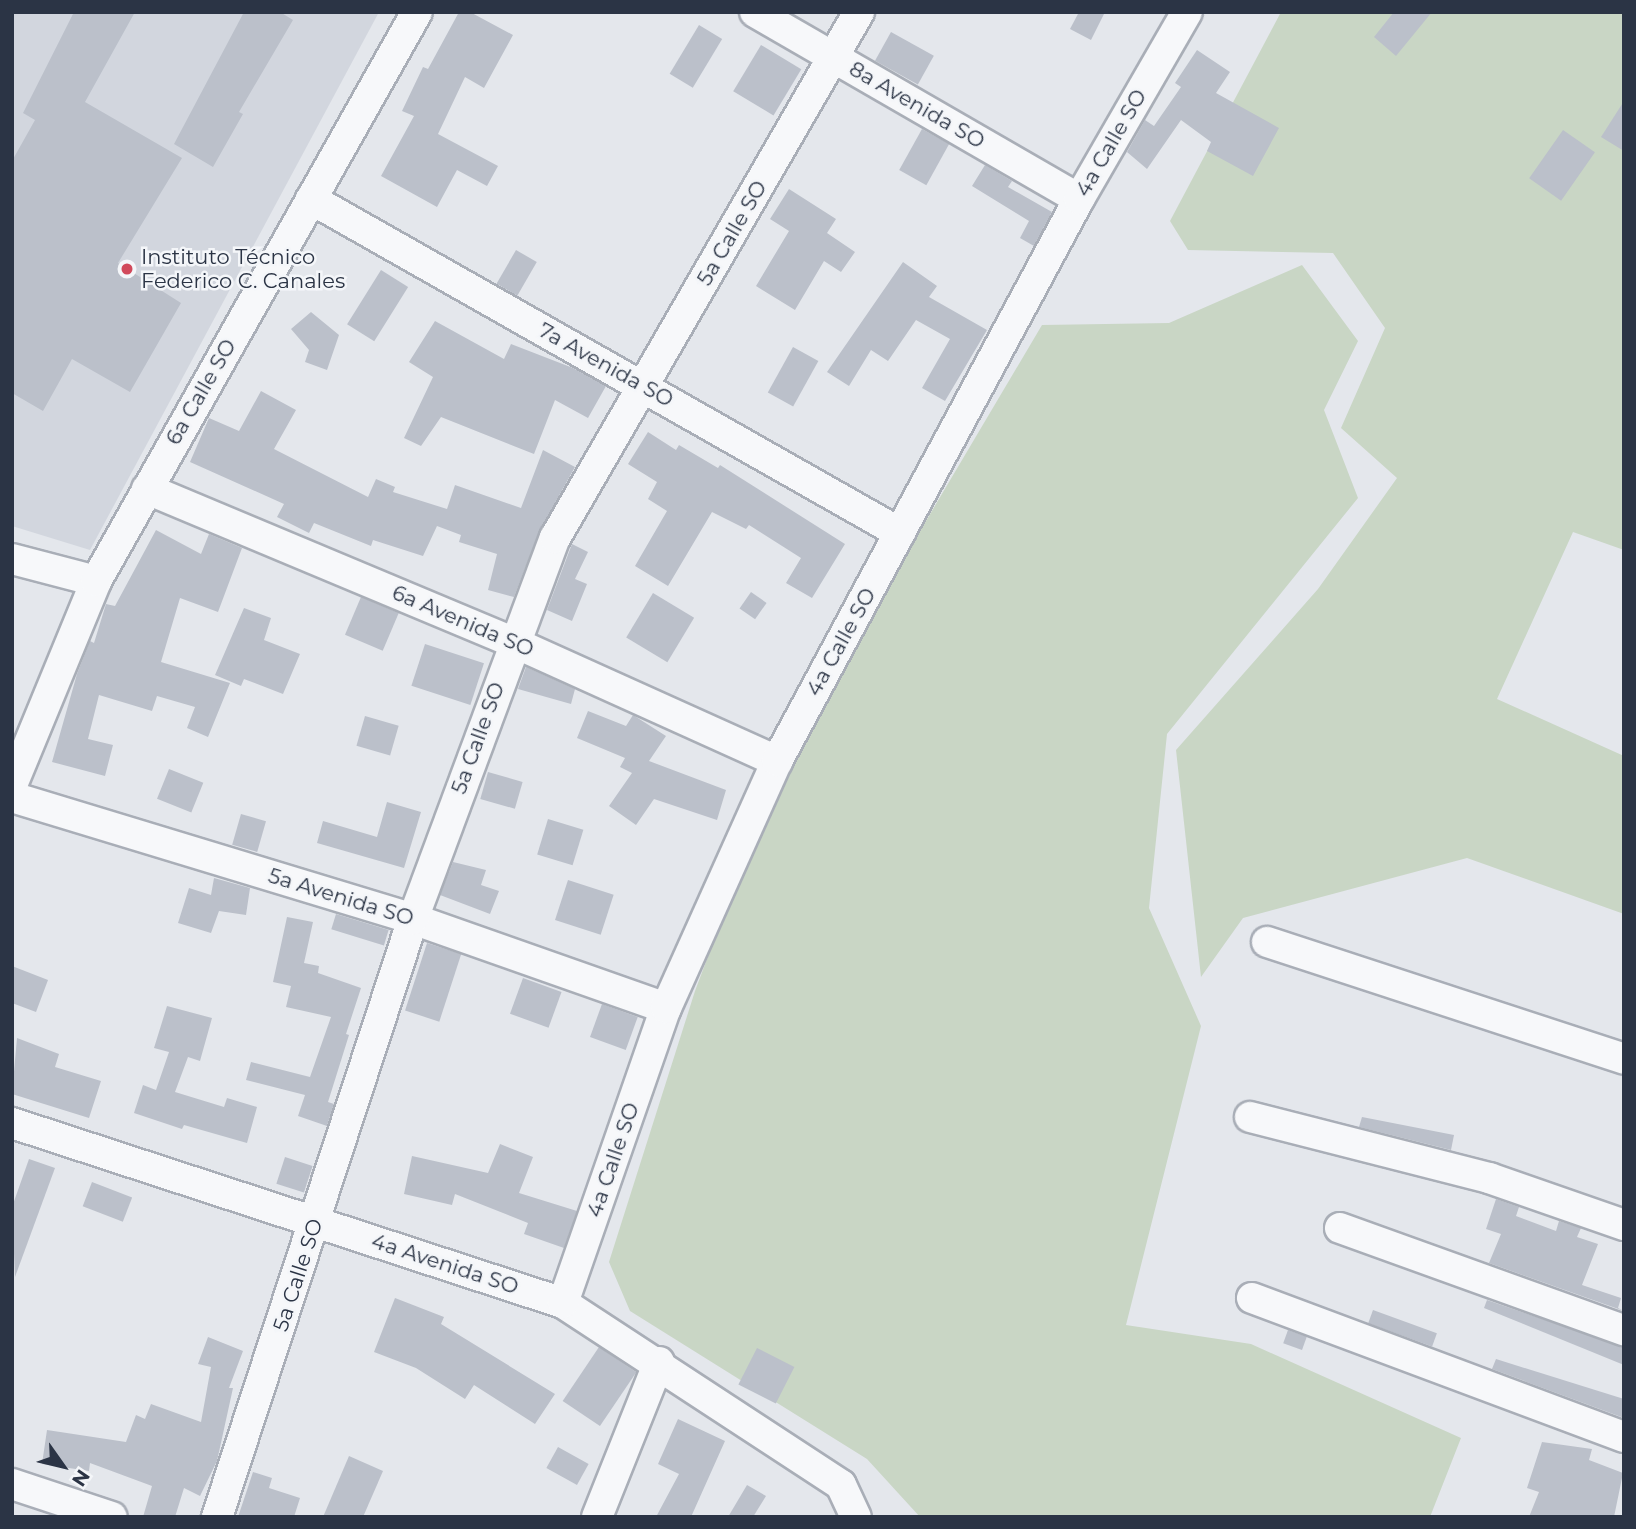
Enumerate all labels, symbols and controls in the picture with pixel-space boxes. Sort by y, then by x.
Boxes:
street label: 8a Avenida SO [845,56,989,154]
street label: 4a Calle SO [1070,85,1152,201]
street label: 5a Calle SO [692,176,772,290]
place label: Instituto Técnico Federico C. Canales [141,244,345,294]
marker: Instituto Técnico Federico C. Canales [119,261,135,277]
street label: 7a Avenida SO [534,318,678,412]
street label: 6a Calle SO [161,335,241,449]
street label: 6a Avenida SO [388,580,538,662]
street label: 4a Calle SO [801,584,881,700]
street label: 5a Calle SO [446,679,510,797]
street label: 5a Avenida SO [265,863,417,931]
street label: 4a Calle SO [582,1099,644,1221]
street label: 5a Calle SO [268,1216,328,1334]
street label: 4a Avenida SO [368,1228,522,1300]
north arrow [28,1431,98,1501]
text: N [67,1465,95,1491]

